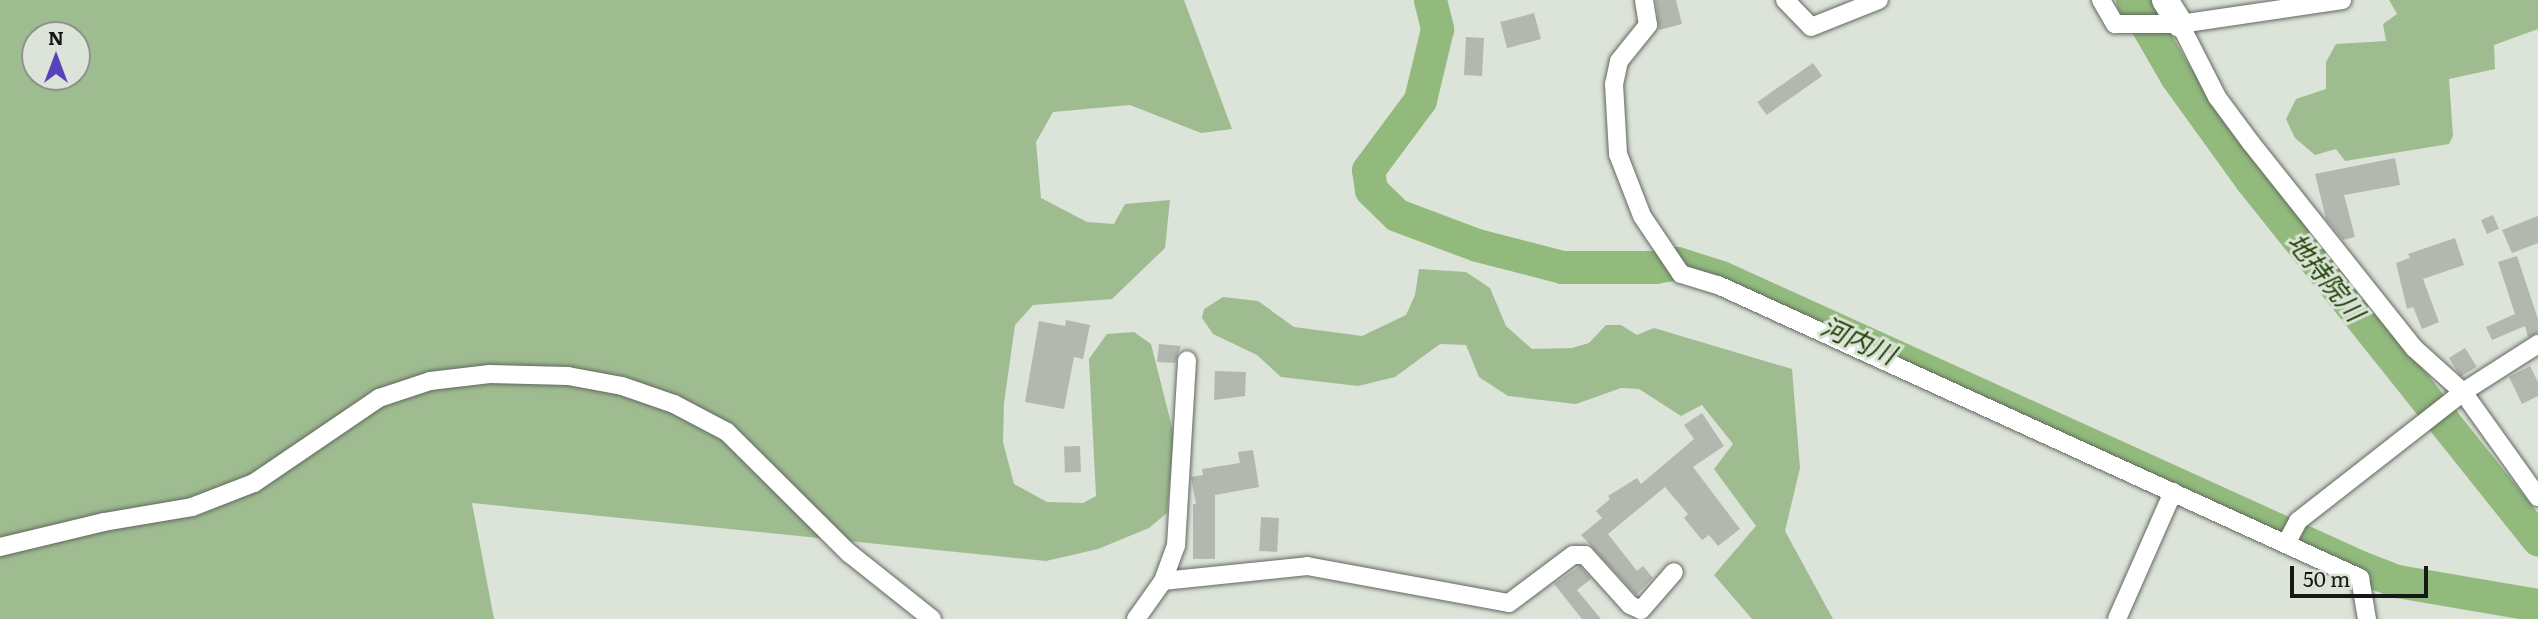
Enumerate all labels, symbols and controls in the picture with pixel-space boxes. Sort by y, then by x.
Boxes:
north arrow [21,21,91,91]
text: N [48,23,64,51]
water label: 地持院川 [2282,226,2372,326]
water label: 河内川 [1817,309,1901,369]
scale bar [2293,552,2431,596]
text: 50 m [2303,562,2350,593]

